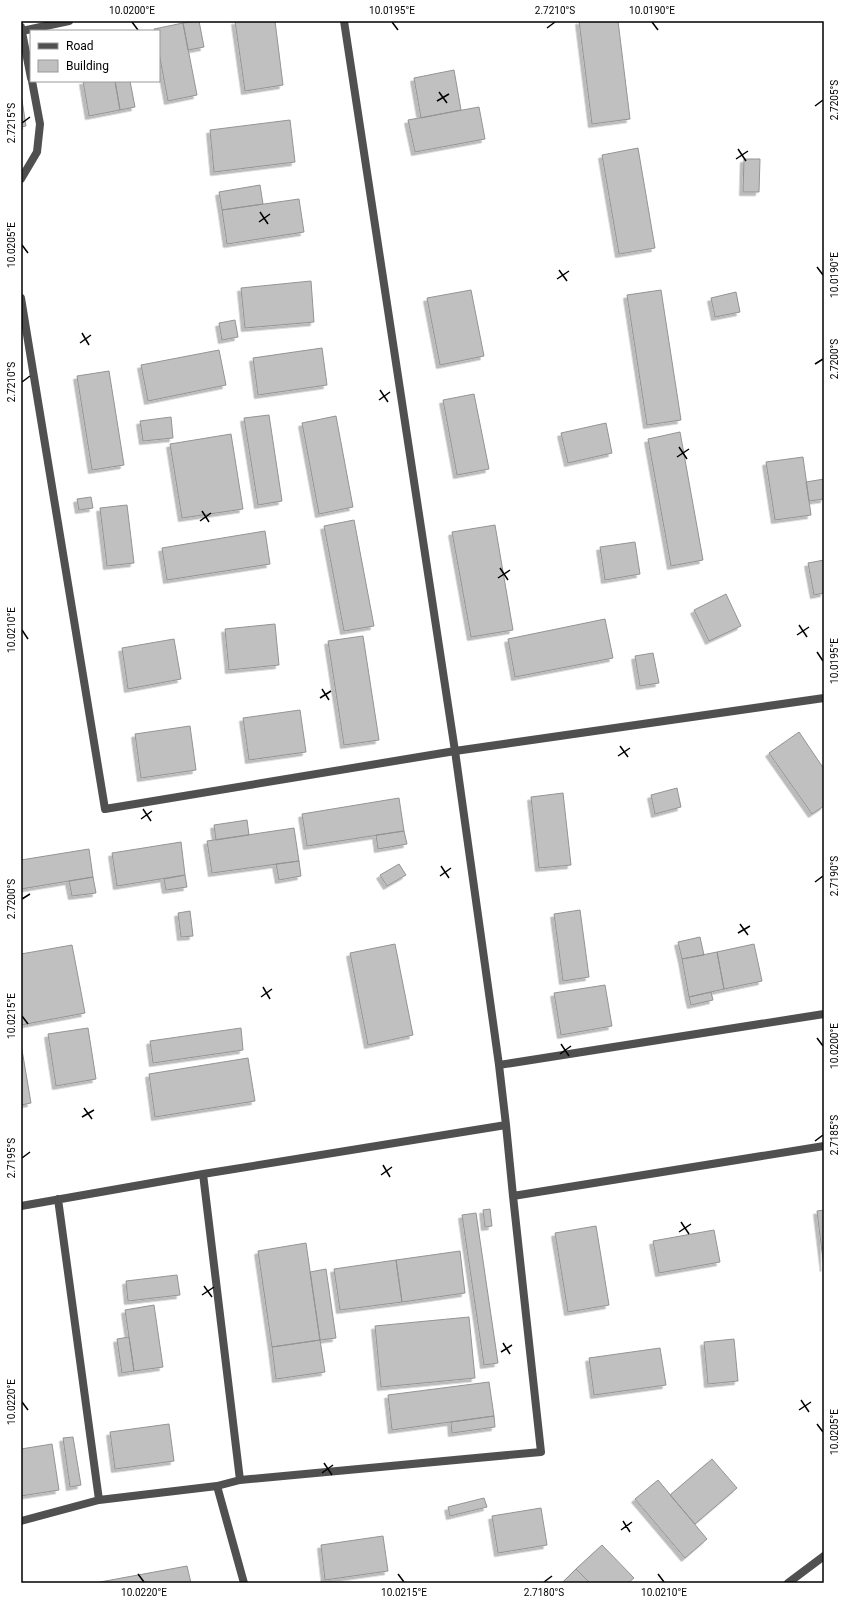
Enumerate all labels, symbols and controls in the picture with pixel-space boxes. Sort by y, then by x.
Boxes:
text: 10.0200°E [109,5,155,16]
text: 10.0195°E [369,5,415,16]
text: 2.7210°S [535,5,575,16]
text: 10.0190°E [629,5,675,16]
legend [30,30,160,82]
text: Road [66,39,94,53]
text: Building [66,59,109,73]
text: 2.7205°S [829,80,840,120]
text: 2.7215°S [6,103,17,143]
text: 10.0205°E [6,222,17,268]
text: 10.0190°E [829,252,840,298]
text: 2.7200°S [829,339,840,379]
text: 2.7210°S [6,362,17,402]
text: 10.0210°E [6,607,17,653]
text: 10.0195°E [829,638,840,684]
text: 2.7190°S [829,856,840,896]
text: 2.7200°S [6,879,17,919]
text: 10.0215°E [6,993,17,1039]
text: 10.0200°E [829,1023,840,1069]
text: 2.7185°S [829,1115,840,1155]
text: 2.7195°S [6,1138,17,1178]
text: 10.0220°E [6,1379,17,1425]
text: 10.0205°E [829,1409,840,1455]
text: 10.0220°E [121,1587,167,1598]
text: 10.0215°E [381,1587,427,1598]
text: 2.7180°S [524,1587,564,1598]
text: 10.0210°E [641,1587,687,1598]

